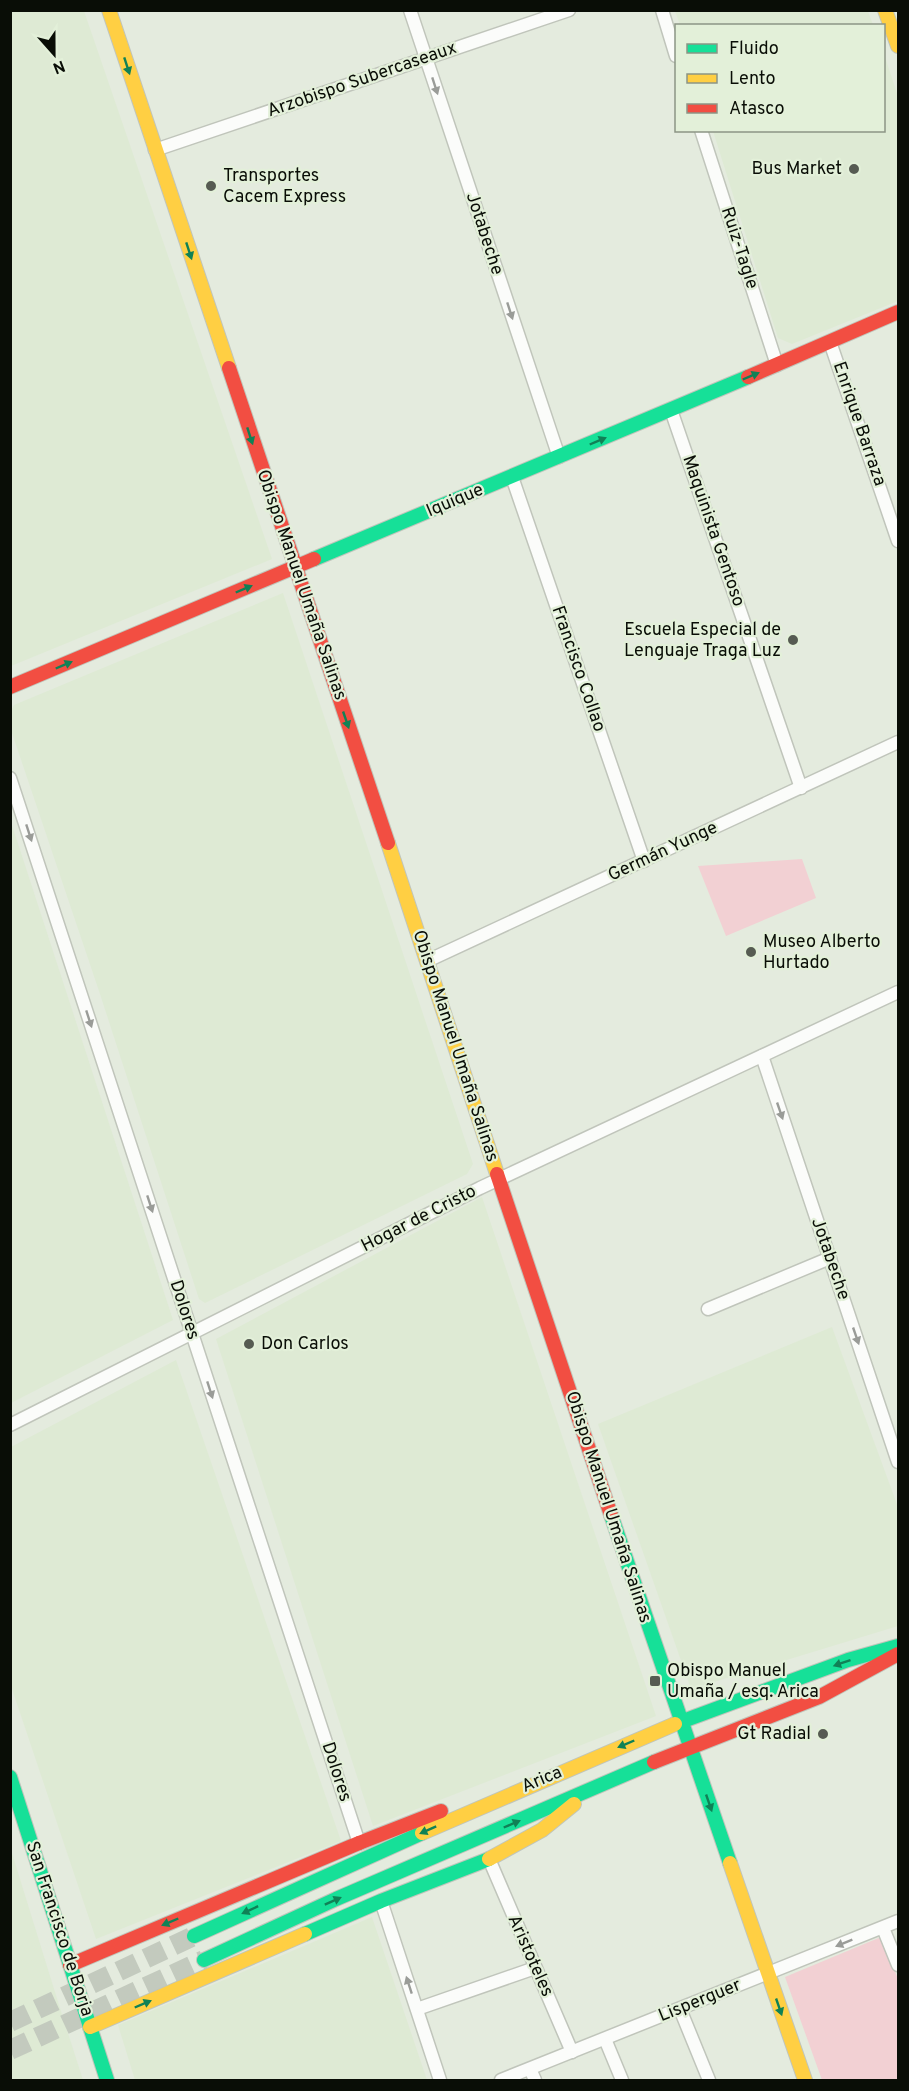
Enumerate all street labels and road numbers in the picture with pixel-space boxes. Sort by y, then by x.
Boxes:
street label: Arzobispo Subercaseaux [264,37,460,123]
street label: Jotabeche [460,190,508,278]
street label: Ruiz-Tagle [715,204,763,292]
street label: Enrique Barraza [827,359,891,489]
street label: Maquinista Gentoso [676,452,750,610]
street label: Obispo Manuel Umaña Salinas [251,467,351,703]
street label: Iquique [423,479,487,523]
street label: Francisco Collao [546,603,610,735]
street label: Germán Yunge [605,817,721,887]
street label: Obispo Manuel Umaña Salinas [407,927,503,1165]
street label: Hogar de Cristo [358,1180,480,1258]
street label: Jotabeche [805,1215,855,1303]
street label: Dolores [164,1277,204,1343]
street label: Obispo Manuel Umaña Salinas [560,1388,656,1626]
street label: Dolores [316,1739,356,1805]
street label: Arica [518,1761,566,1799]
street label: San Francisco de Borja [20,1839,98,2019]
street label: Aristoteles [502,1911,558,2001]
street label: Lisperguer [655,1974,745,2028]

